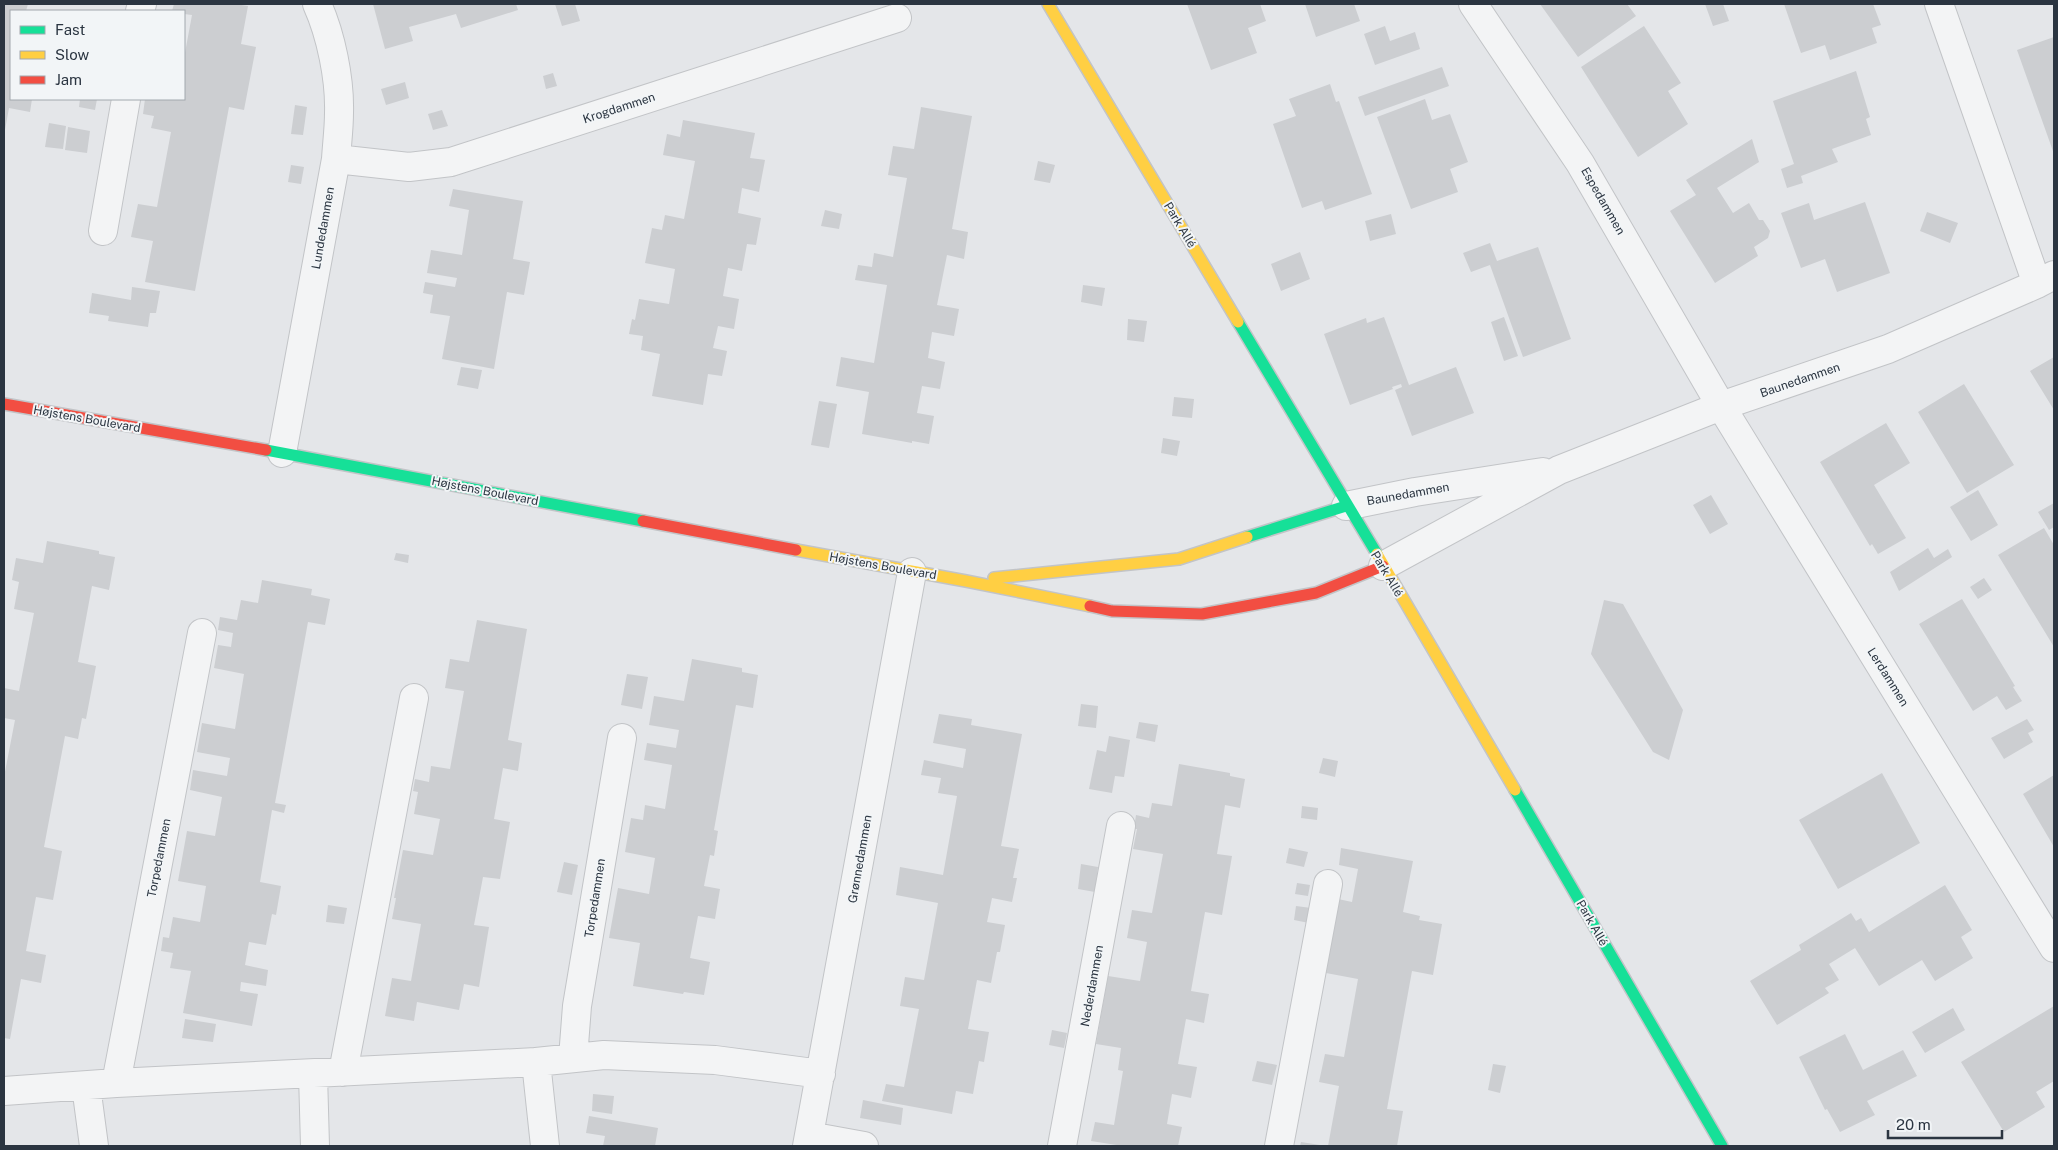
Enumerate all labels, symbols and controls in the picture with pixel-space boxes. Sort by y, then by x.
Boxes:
legend [10,10,185,100]
text: Fast [55,21,85,38]
text: Slow [55,46,90,63]
text: Jam [55,71,82,88]
street label: Krogdammen [581,90,657,126]
street label: Espedammen [1578,165,1628,237]
street label: Lundedammen [309,186,337,270]
street label: Park Allé [1161,200,1199,250]
street label: Baunedammen [1758,360,1842,400]
street label: Højstens Boulevard [32,403,142,435]
street label: Højstens Boulevard [430,474,540,508]
street label: Baunedammen [1366,480,1451,508]
street label: Park Allé [1368,549,1406,599]
street label: Højstens Boulevard [828,550,938,582]
street label: Lerdammen [1864,645,1912,709]
street label: Grønnedammen [845,814,875,904]
street label: Torpedammen [144,817,174,899]
street label: Torpedammen [582,857,608,939]
street label: Park Allé [1573,898,1611,949]
street label: Nederdammen [1078,944,1106,1028]
scale bar [1888,1108,2002,1140]
text: 20 m [1896,1116,1931,1133]

